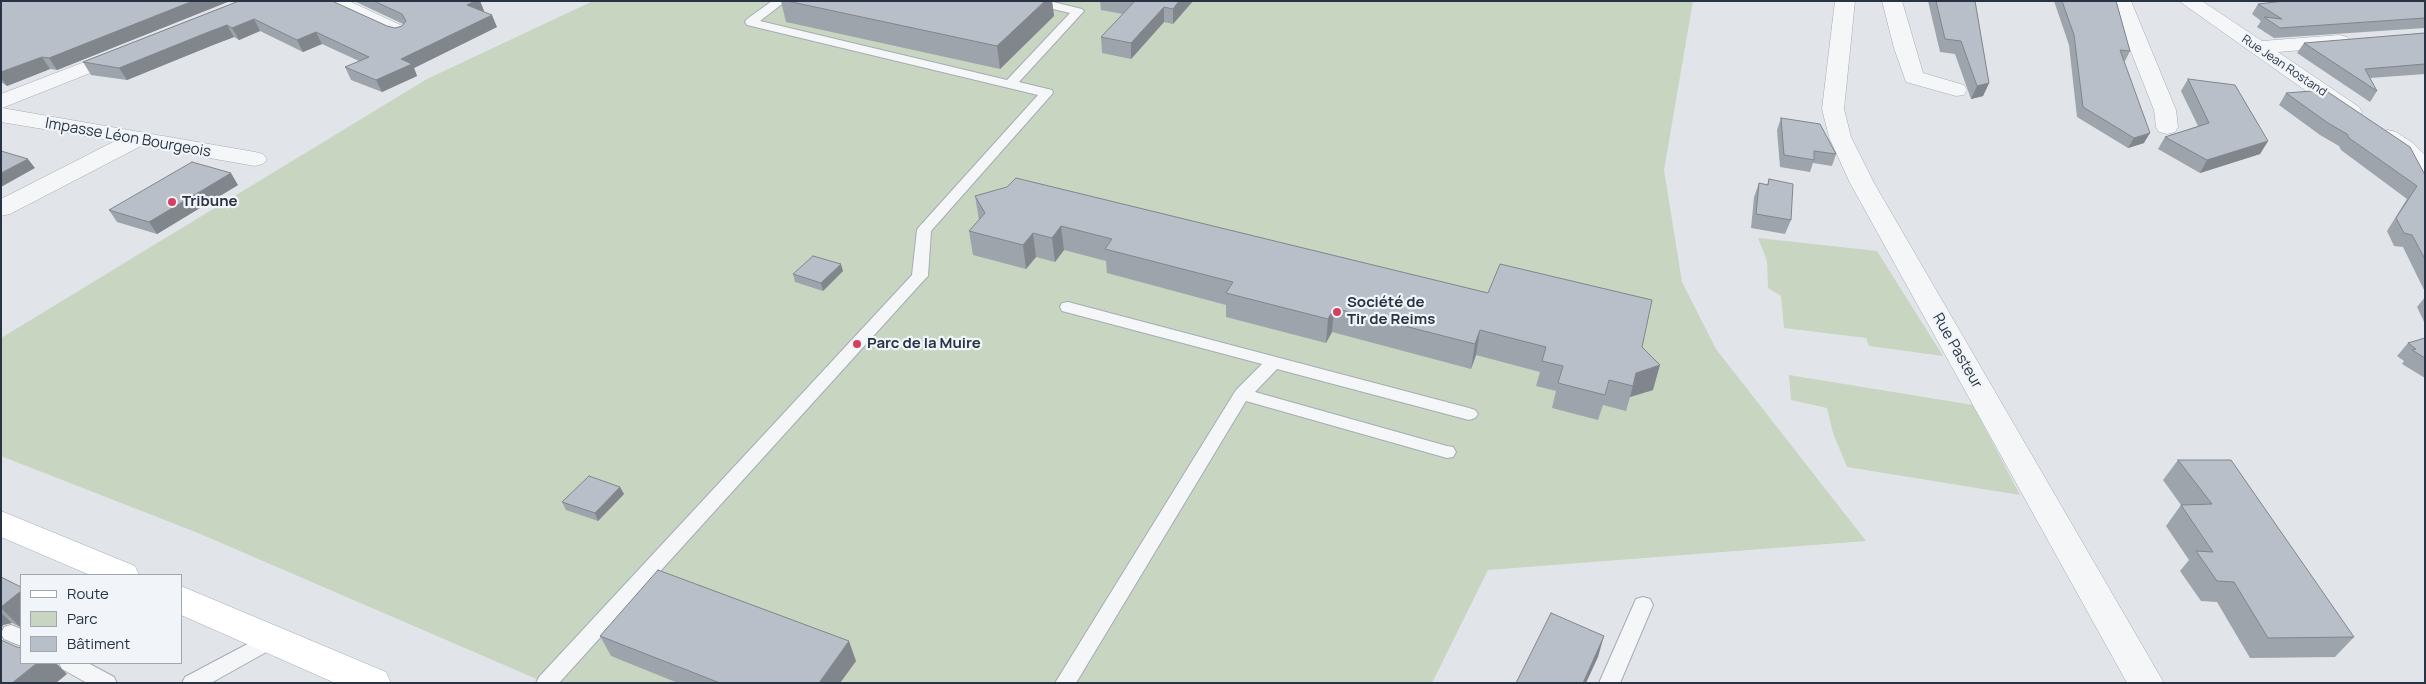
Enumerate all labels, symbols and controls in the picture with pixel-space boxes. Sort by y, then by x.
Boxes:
street label: Rue Jean Rostand [2239,32,2329,100]
street label: Impasse Léon Bourgeois [44,115,212,161]
place label: Tribune [182,193,237,211]
marker: Tribune [166,196,178,208]
place label: Société de Tir de Reims [1347,294,1435,329]
marker: Société de Tir de Reims [1331,306,1343,318]
street label: Rue Pasteur [1928,310,1986,392]
place label: Parc de la Muire [867,335,981,353]
marker: Parc de la Muire [851,338,863,350]
legend [20,574,182,664]
text: Route [67,583,109,604]
text: Parc [67,608,98,629]
text: Bâtiment [67,633,130,654]

